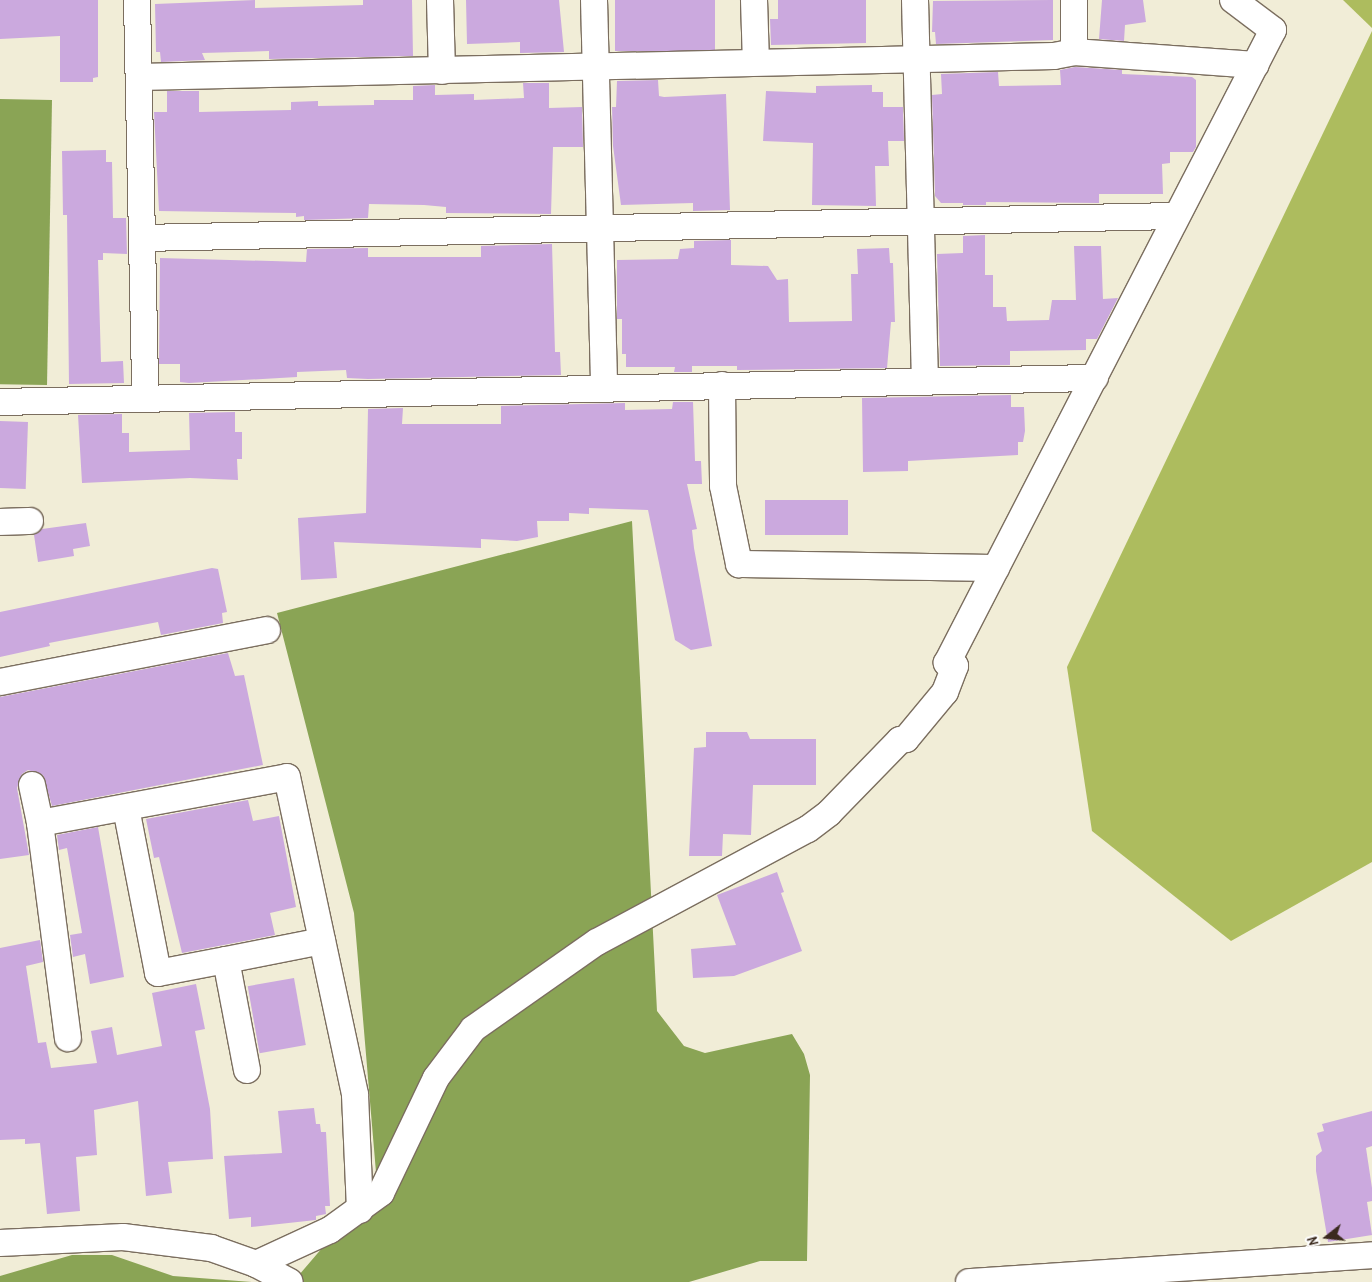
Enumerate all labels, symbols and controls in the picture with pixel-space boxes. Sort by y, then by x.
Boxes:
north arrow [1302,1212,1352,1262]
text: N [1302,1235,1322,1247]

